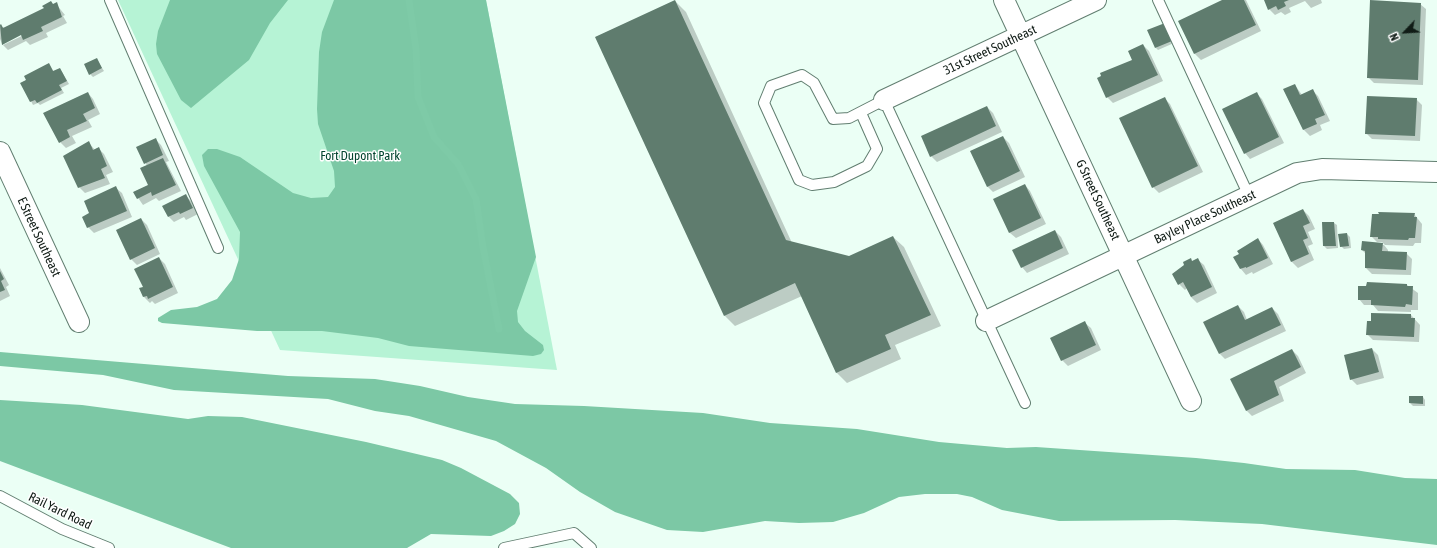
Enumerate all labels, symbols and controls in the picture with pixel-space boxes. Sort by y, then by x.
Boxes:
north arrow [1385,12,1425,52]
street label: 31st Street Southeast [941,22,1039,78]
text: N [1387,32,1401,43]
park label: Fort Dupont Park [320,148,400,164]
street label: G Street Southeast [1073,157,1123,243]
street label: Bayley Place Southeast [1152,187,1258,247]
street label: E Street Southeast [14,195,64,279]
street label: Rail Yard Road [26,489,94,533]

